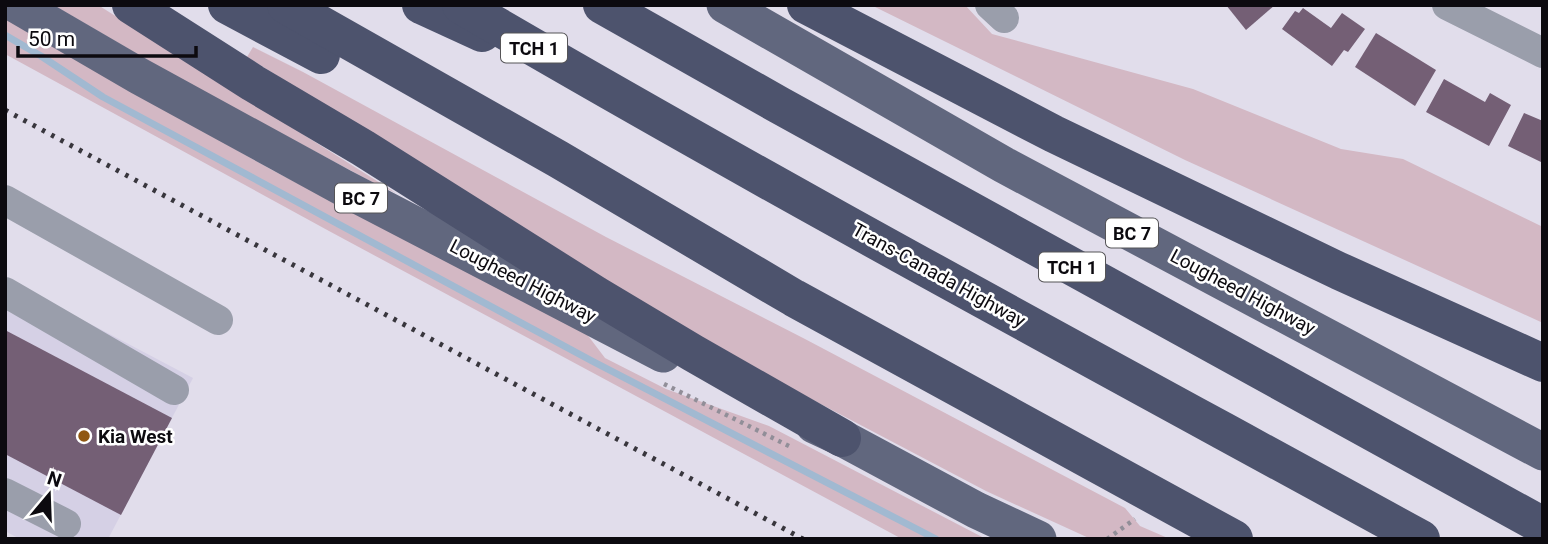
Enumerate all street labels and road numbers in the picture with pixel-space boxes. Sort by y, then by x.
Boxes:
road number: TCH 1 [501,33,567,62]
road number: BC 7 [335,183,387,212]
street label: Trans-Canada Highway [848,218,1030,332]
road number: BC 7 [1106,218,1158,247]
street label: Lougheed Highway [446,234,600,328]
street label: Lougheed Highway [1167,244,1319,340]
road number: TCH 1 [1039,253,1105,282]

